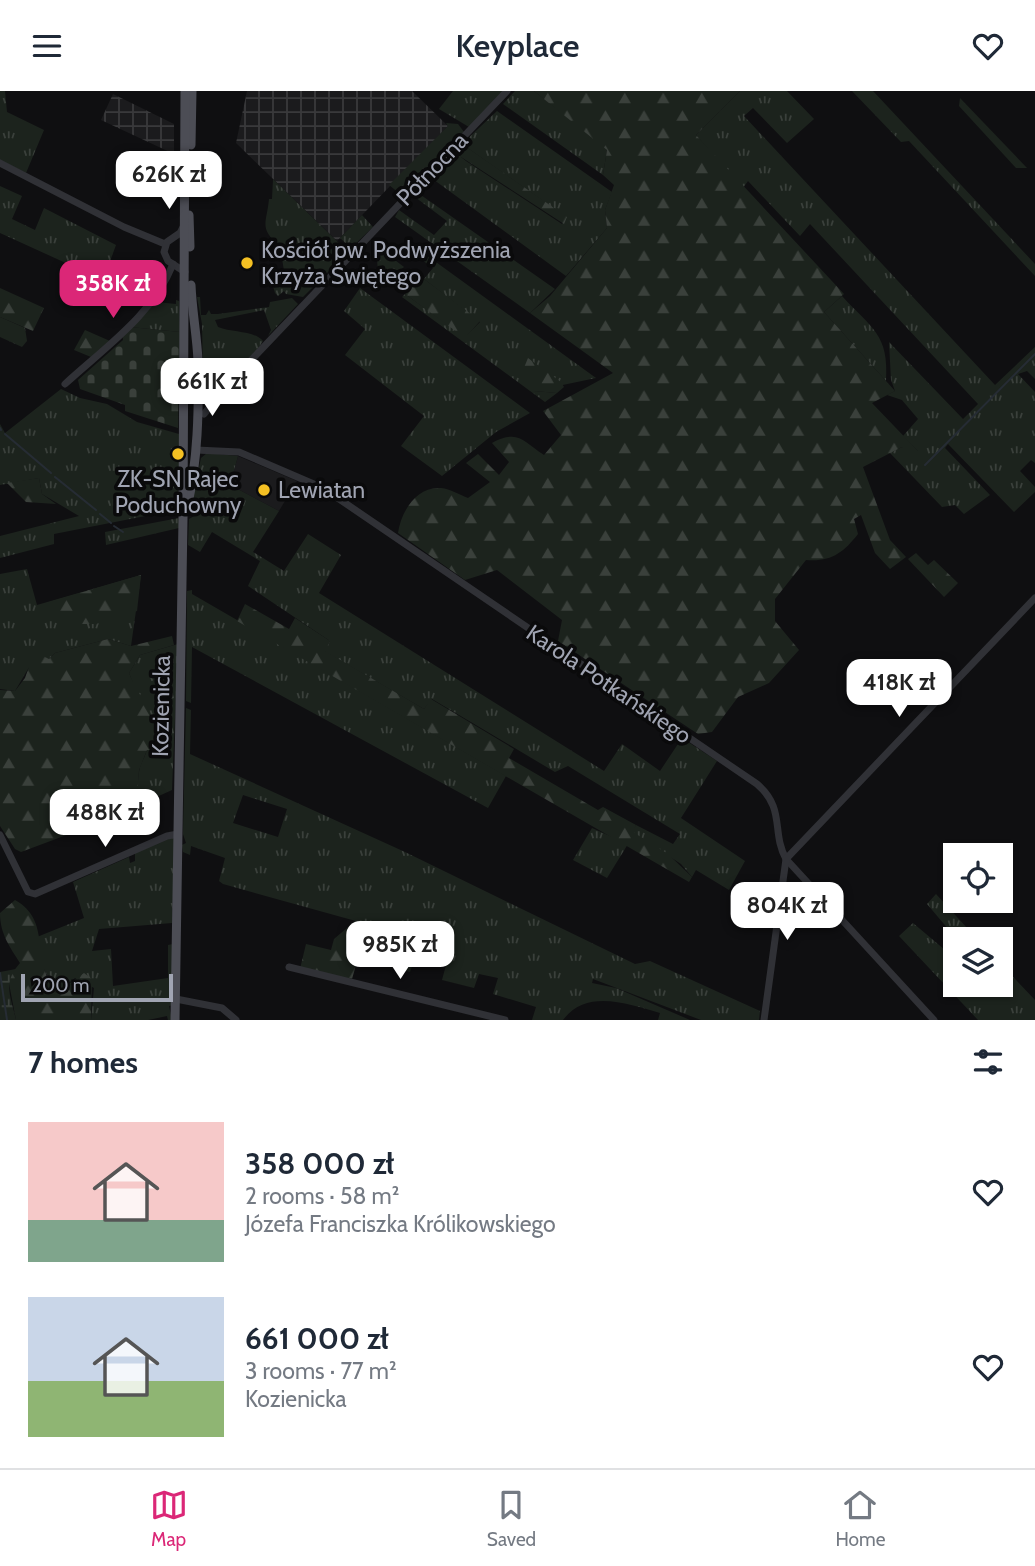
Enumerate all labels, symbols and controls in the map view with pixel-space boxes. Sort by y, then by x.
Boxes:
text: Keyplace [455,26,580,65]
icon: menu [28,27,66,65]
icon: heart [969,27,1007,65]
street label: Północna [390,127,474,211]
pin: 626K zł [104,151,234,211]
text: 626K zł [132,160,206,188]
place label: Kościół pw. Podwyższenia Krzyża Świętego [261,236,511,290]
marker: Kościół pw. Podwyższenia Krzyża Świętego [239,255,255,271]
pin: 358K zł [48,261,178,320]
text: 358K zł [75,269,151,297]
pin: 661K zł [147,359,277,418]
text: 661K zł [177,367,247,395]
marker: ZK-SN Rajec Poduchowny [170,446,186,462]
place label: ZK-SN Rajec Poduchowny [115,465,242,519]
place label: Lewiatan [278,476,365,504]
marker: Lewiatan [256,482,272,498]
street label: Karola Potkańskiego [521,618,697,750]
street label: Kozienicka [146,655,176,757]
pin: 418K zł [834,659,964,719]
text: 418K zł [863,668,935,696]
pin: 488K zł [40,789,170,849]
text: 488K zł [66,798,144,826]
map controls [943,843,1013,997]
button: locate [943,843,1013,913]
pin: 804K zł [722,883,852,942]
text: 804K zł [747,891,827,919]
pin: 985K zł [335,921,465,981]
button: layers [943,927,1013,997]
text: 985K zł [362,930,438,958]
scale bar [21,971,173,1003]
text: 200 m [32,974,89,997]
icon: filters [969,1043,1007,1081]
text: 7 homes [28,1044,138,1081]
text: 358 000 zł [245,1145,394,1182]
icon: home [84,1150,168,1234]
icon: heart [969,1173,1007,1211]
text: 2 rooms · 58 m² [245,1182,399,1210]
text: Józefa Franciszka Królikowskiego [245,1210,556,1238]
text: 661 000 zł [245,1320,389,1357]
icon: home [84,1325,168,1409]
icon: heart [969,1348,1007,1386]
text: 3 rooms · 77 m² [245,1357,397,1385]
text: Kozienicka [245,1385,347,1413]
tab: Map [150,1486,188,1551]
tab: Saved [487,1486,536,1551]
tab: Home [835,1486,885,1551]

